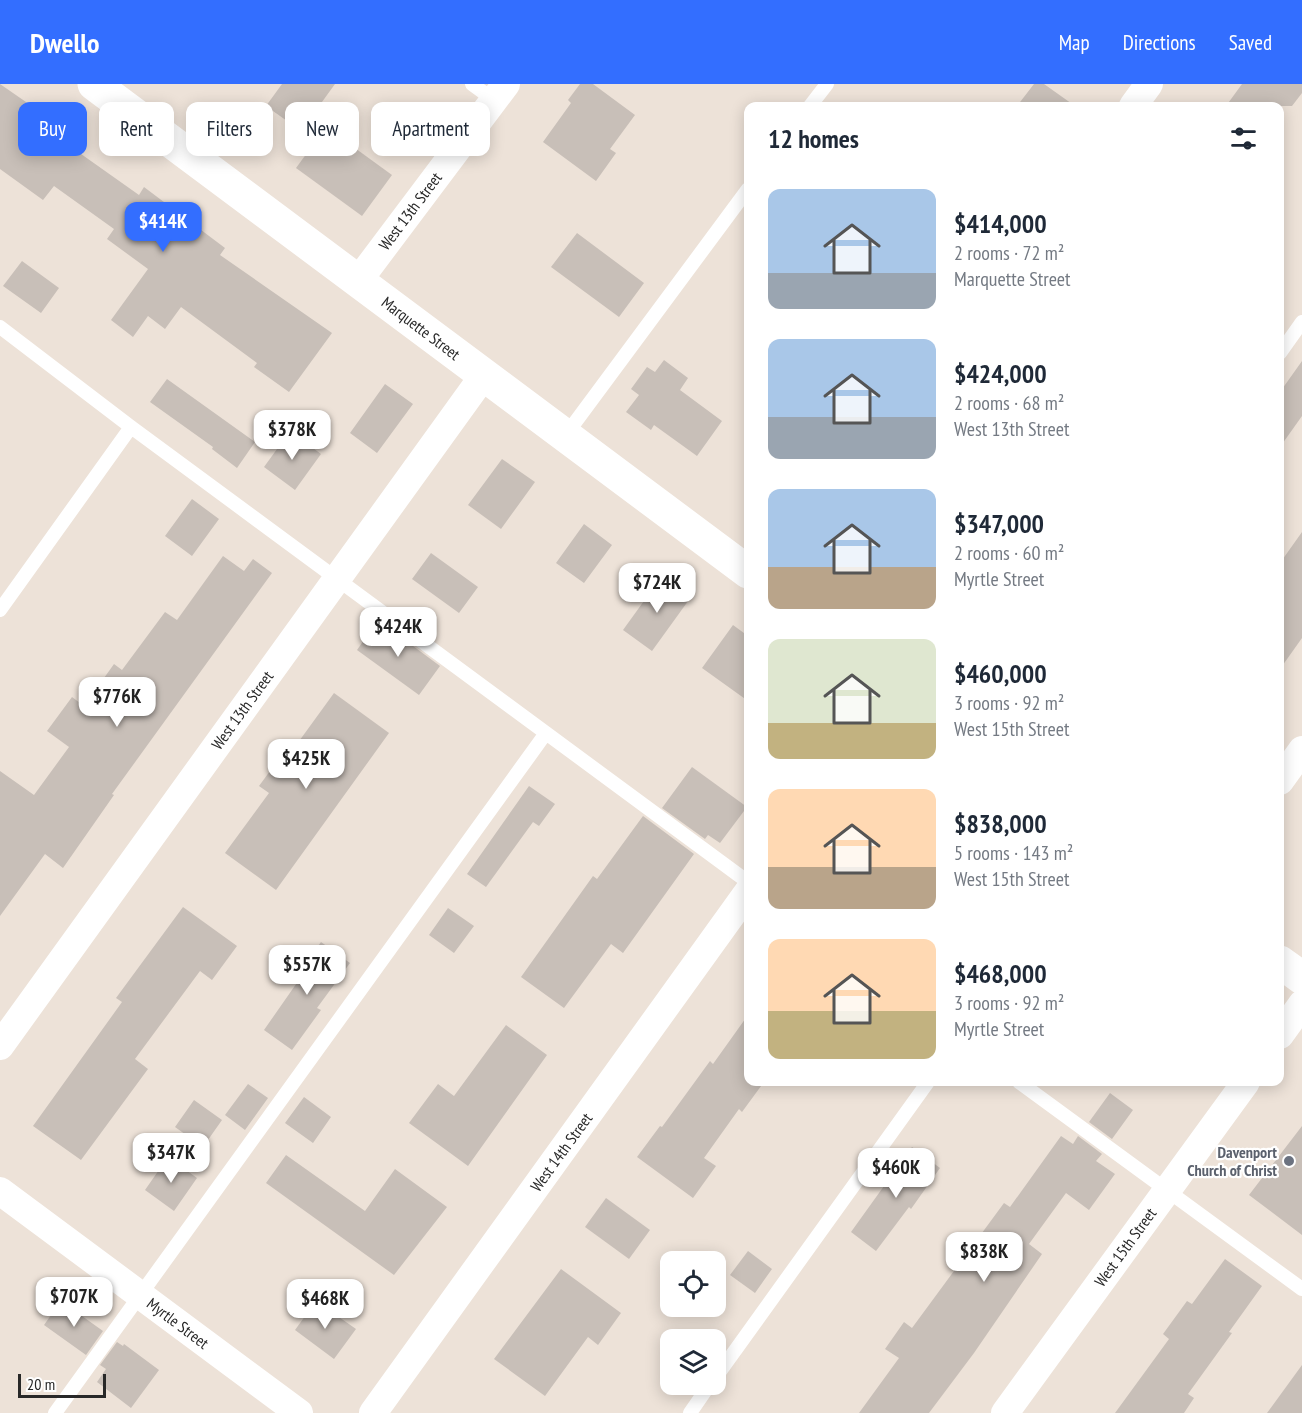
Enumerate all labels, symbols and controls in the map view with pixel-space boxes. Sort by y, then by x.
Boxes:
text: Dwello [30,24,100,61]
text: Map [1059,29,1090,56]
text: Directions [1123,29,1196,56]
text: Saved [1229,29,1272,56]
chip: Buy [18,102,87,156]
chip: Rent [99,102,174,156]
chip: Filters [186,102,273,156]
chip: New [285,102,359,156]
chip: Apartment [371,102,490,156]
text: 12 homes [768,122,859,155]
icon: filters [1227,122,1260,155]
street label: West 13th Street [374,168,446,254]
pin: $414K [121,202,205,253]
text: $414,000 [954,207,1047,240]
text: $414K [139,208,187,234]
icon: home [816,213,888,285]
text: 2 rooms · 72 m² [954,240,1064,266]
text: Marquette Street [954,266,1071,292]
street label: Marquette Street [378,292,465,364]
text: $424,000 [954,357,1047,390]
icon: home [816,363,888,435]
text: 2 rooms · 68 m² [954,390,1064,416]
pin: $378K [250,410,334,461]
text: $378K [268,416,316,442]
text: West 13th Street [954,416,1069,442]
text: $347,000 [954,507,1044,540]
icon: home [816,513,888,585]
text: 2 rooms · 60 m² [954,540,1064,566]
pin: $724K [615,563,699,614]
text: Myrtle Street [954,566,1044,592]
text: $724K [633,569,681,595]
pin: $424K [356,607,440,658]
text: $424K [374,613,422,639]
text: $460,000 [954,657,1047,690]
icon: home [816,663,888,735]
street label: West 13th Street [207,666,278,753]
pin: $776K [75,677,159,728]
text: $776K [93,683,141,709]
text: 3 rooms · 92 m² [954,690,1064,716]
text: West 15th Street [954,716,1069,742]
pin: $425K [264,739,348,790]
text: $425K [282,745,330,771]
text: $838,000 [954,807,1047,840]
icon: home [816,813,888,885]
text: 5 rooms · 143 m² [954,840,1073,866]
text: West 15th Street [954,866,1069,892]
pin: $557K [265,945,349,996]
text: $557K [283,951,331,977]
text: $468,000 [954,957,1047,990]
icon: home [816,963,888,1035]
text: 3 rooms · 92 m² [954,990,1064,1016]
text: Myrtle Street [954,1016,1044,1042]
street label: West 14th Street [526,1108,597,1195]
pin: $347K [129,1133,213,1184]
text: $347K [147,1139,195,1165]
place label: Davenport Church of Christ [1187,1142,1277,1180]
pin: $460K [854,1148,938,1199]
text: $460K [872,1154,920,1180]
marker: Davenport Church of Christ [1282,1154,1296,1168]
street label: West 15th Street [1090,1203,1161,1290]
pin: $838K [942,1232,1026,1283]
text: $838K [960,1238,1008,1264]
map controls [660,1251,726,1395]
button: locate [660,1251,726,1317]
pin: $707K [32,1277,116,1328]
pin: $468K [283,1279,367,1330]
text: $707K [50,1283,98,1309]
text: $468K [301,1285,349,1311]
street label: Myrtle Street [143,1293,213,1353]
button: layers [660,1329,726,1395]
scale bar [18,1371,106,1398]
text: 20 m [27,1374,55,1394]

